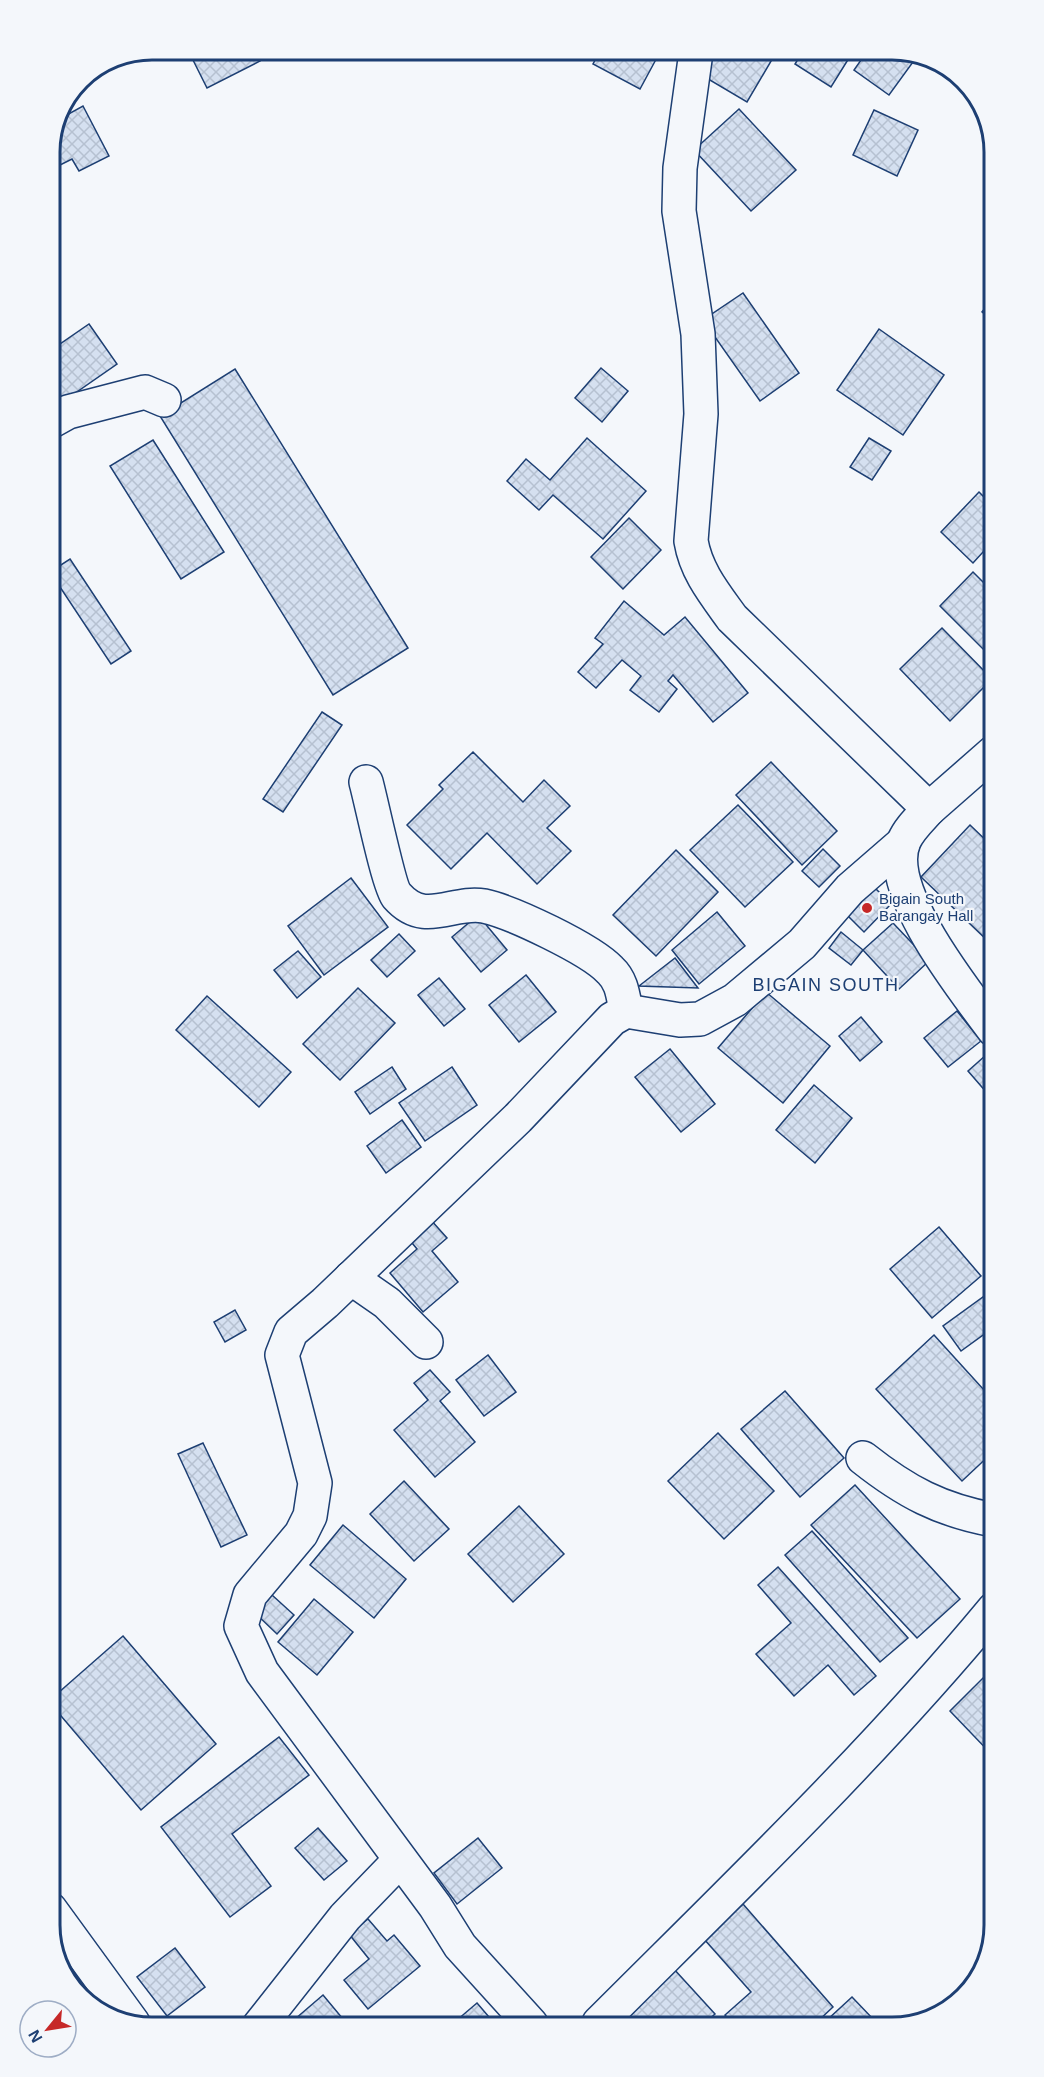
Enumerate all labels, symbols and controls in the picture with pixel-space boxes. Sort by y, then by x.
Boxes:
place label: Bigain South Barangay Hall [879,890,973,924]
marker: Bigain South Barangay Hall [860,901,874,915]
district label: BIGAIN SOUTH [752,975,900,995]
north arrow [18,1999,78,2059]
text: N [25,2027,46,2046]

